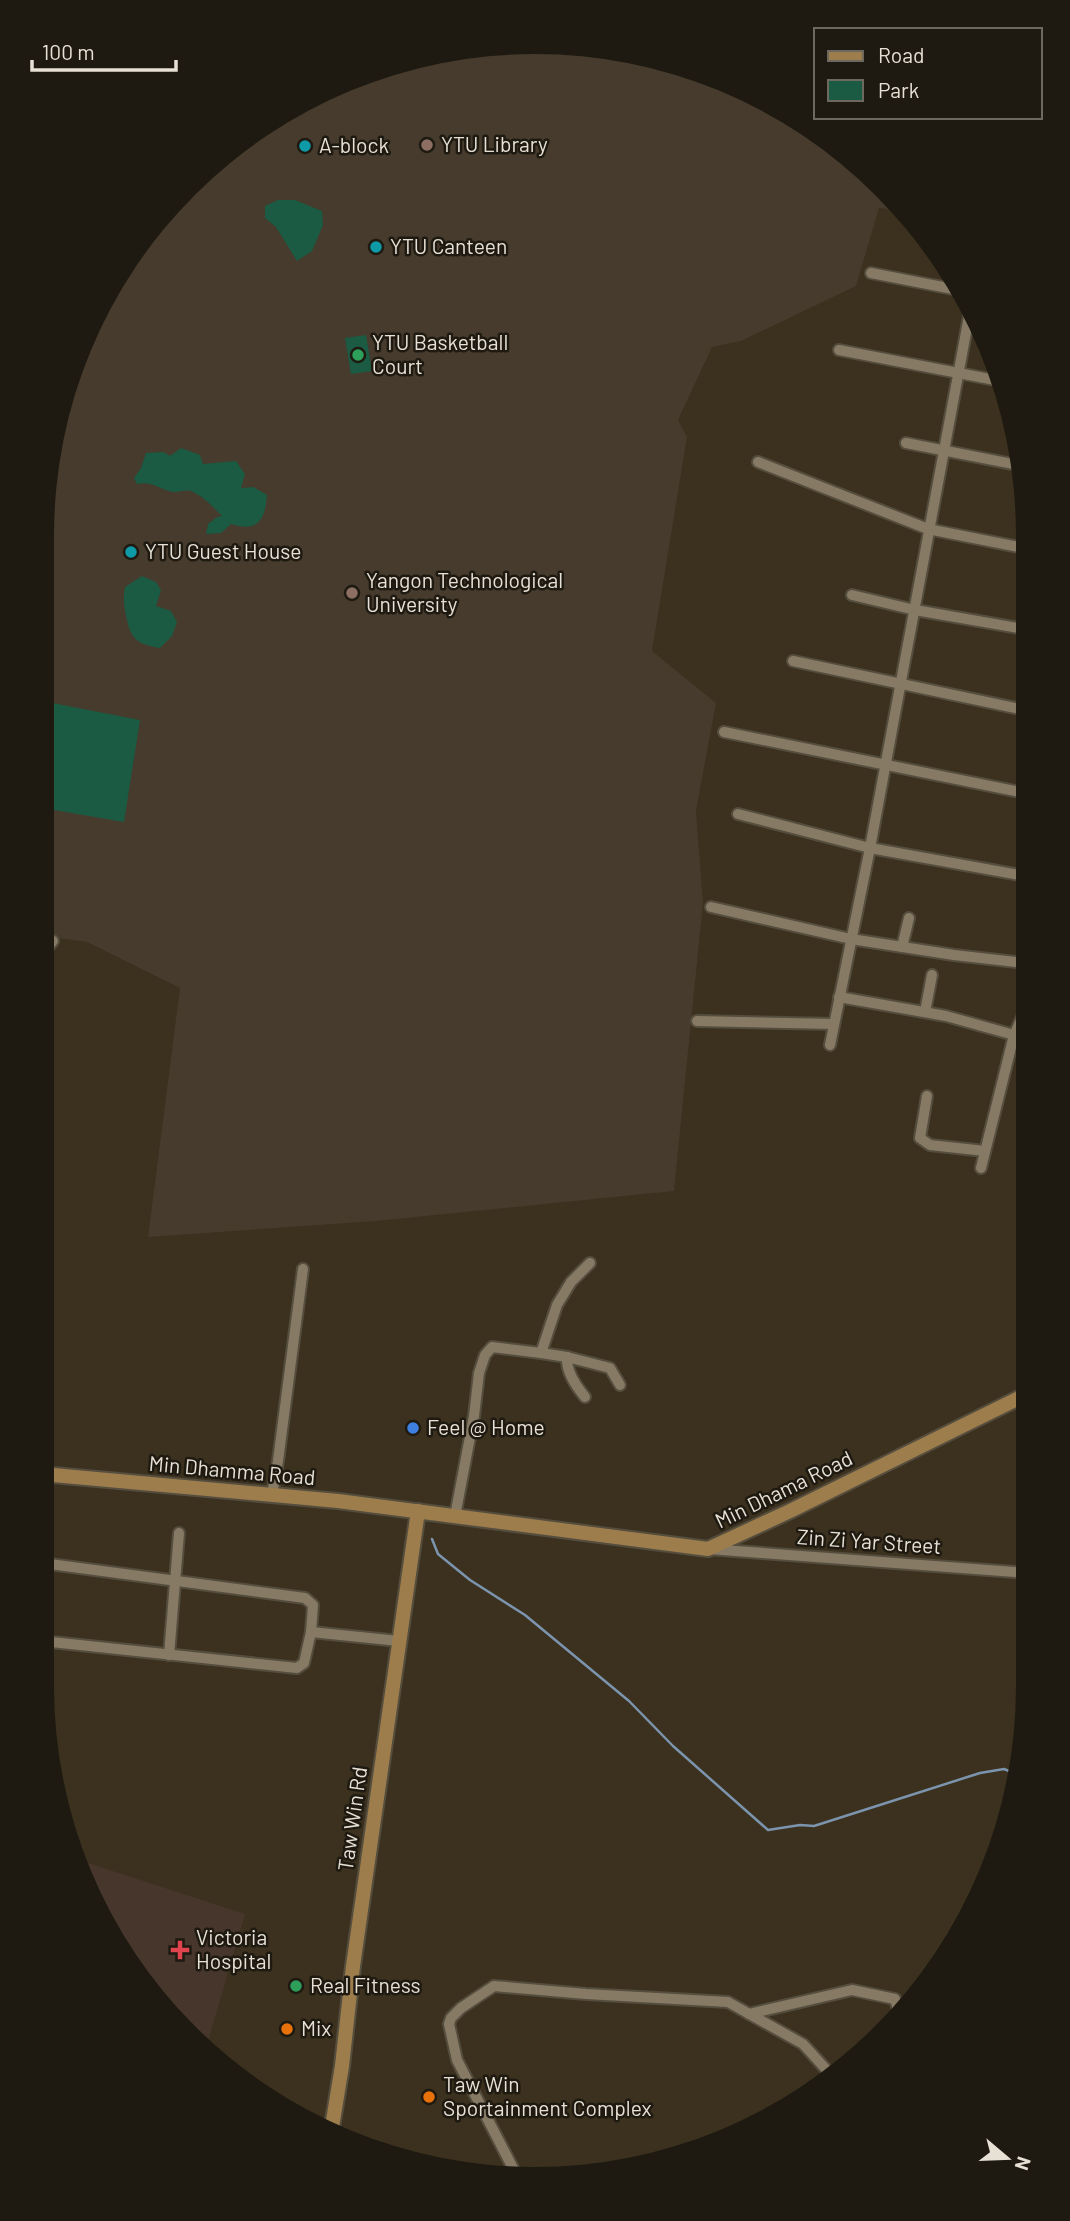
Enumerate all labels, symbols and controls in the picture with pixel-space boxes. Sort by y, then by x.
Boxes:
scale bar [32,28,175,72]
legend [814,28,1042,119]
text: 100 m [42,39,95,64]
text: Road [878,42,924,67]
text: Park [878,77,919,102]
place label: YTU Library [441,131,548,156]
place label: A-block [319,132,389,157]
marker: YTU Library [419,137,435,153]
marker: A-block [297,138,313,154]
place label: YTU Canteen [390,233,507,258]
marker: YTU Canteen [368,239,384,255]
place label: YTU Basketball Court [372,329,508,378]
marker: YTU Basketball Court [350,347,366,363]
place label: YTU Guest House [145,538,301,563]
marker: YTU Guest House [123,544,139,560]
place label: Yangon Technological University [366,567,563,616]
marker: Yangon Technological University [344,585,360,601]
place label: Feel @ Home [427,1414,545,1439]
marker: Feel @ Home [405,1420,421,1436]
street label: Min Dhama Road [711,1445,856,1533]
street label: Min Dhamma Road [148,1450,316,1489]
street label: Zin Zi Yar Street [796,1523,942,1558]
street label: Taw Win Rd [332,1765,371,1873]
place label: Victoria Hospital [196,1924,271,1973]
marker: Victoria Hospital [170,1940,190,1960]
place label: Real Fitness [310,1972,421,1997]
marker: Real Fitness [288,1978,304,1994]
place label: Mix [301,2015,331,2040]
marker: Mix [279,2021,295,2037]
place label: Taw Win Sportainment Complex [443,2071,652,2120]
marker: Taw Win Sportainment Complex [421,2089,437,2105]
north arrow [972,2123,1042,2193]
text: N [1011,2154,1036,2173]

